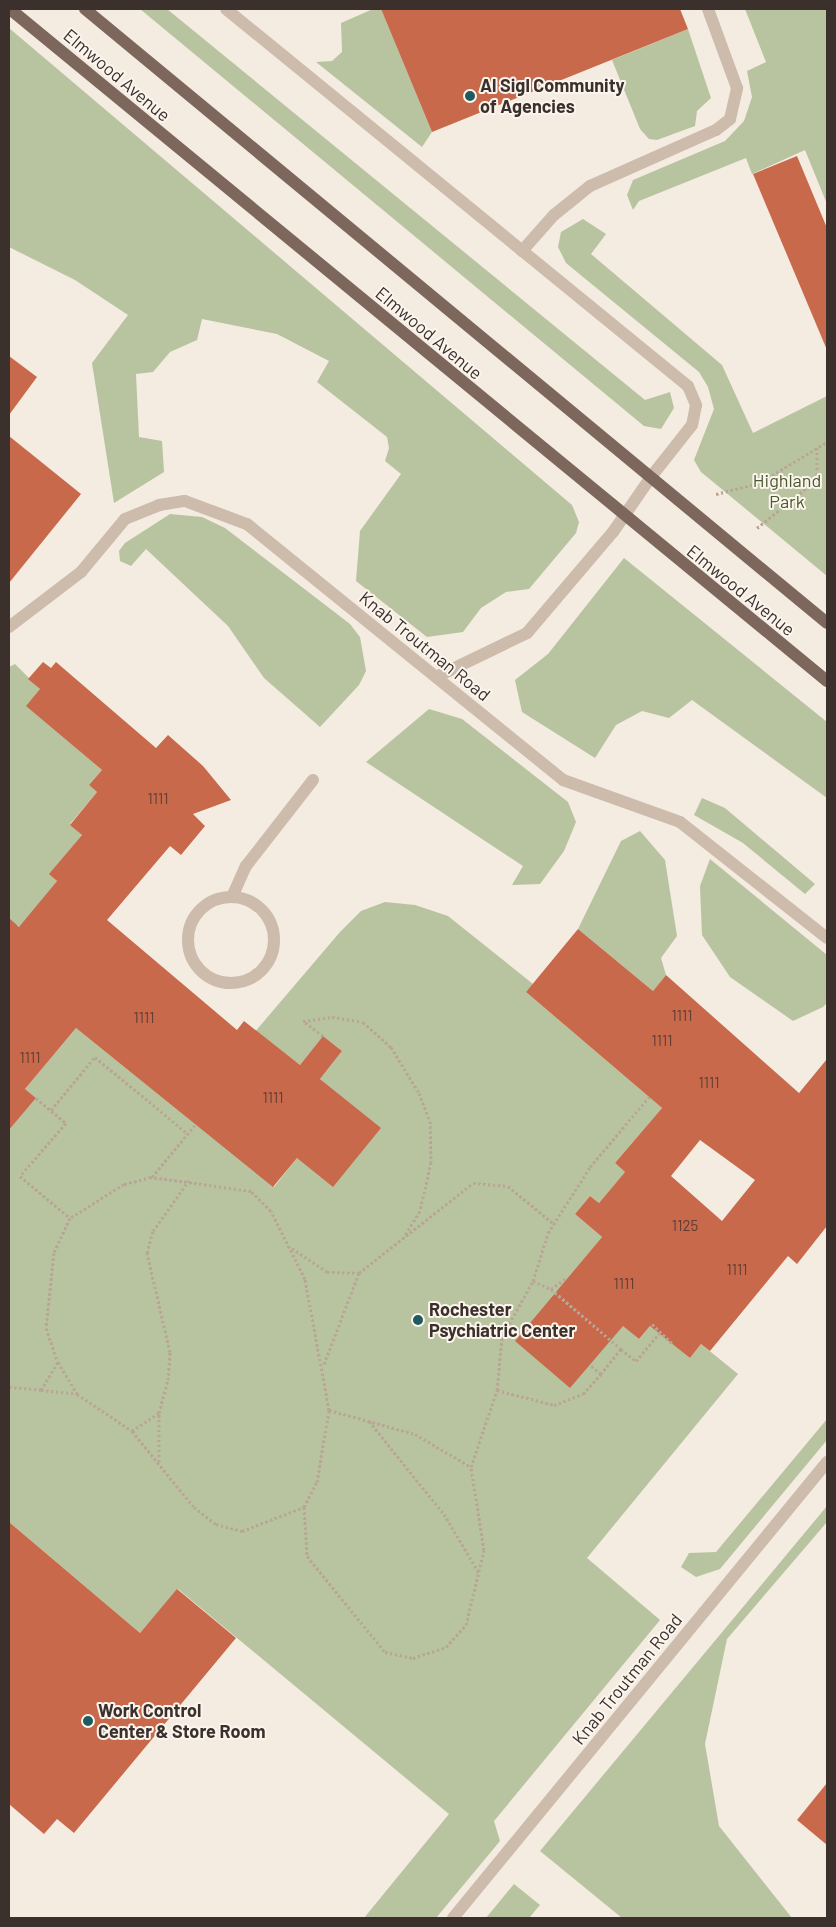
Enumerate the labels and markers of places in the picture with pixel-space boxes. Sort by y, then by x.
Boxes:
place label: Al Sigl Community of Agencies [480,75,625,118]
marker: Al Sigl Community of Agencies [464,90,476,102]
place label: Rochester Psychiatric Center [429,1299,575,1342]
marker: Rochester Psychiatric Center [411,1313,425,1327]
place label: Work Control Center & Store Room [98,1700,265,1742]
marker: Work Control Center & Store Room [82,1715,94,1727]

